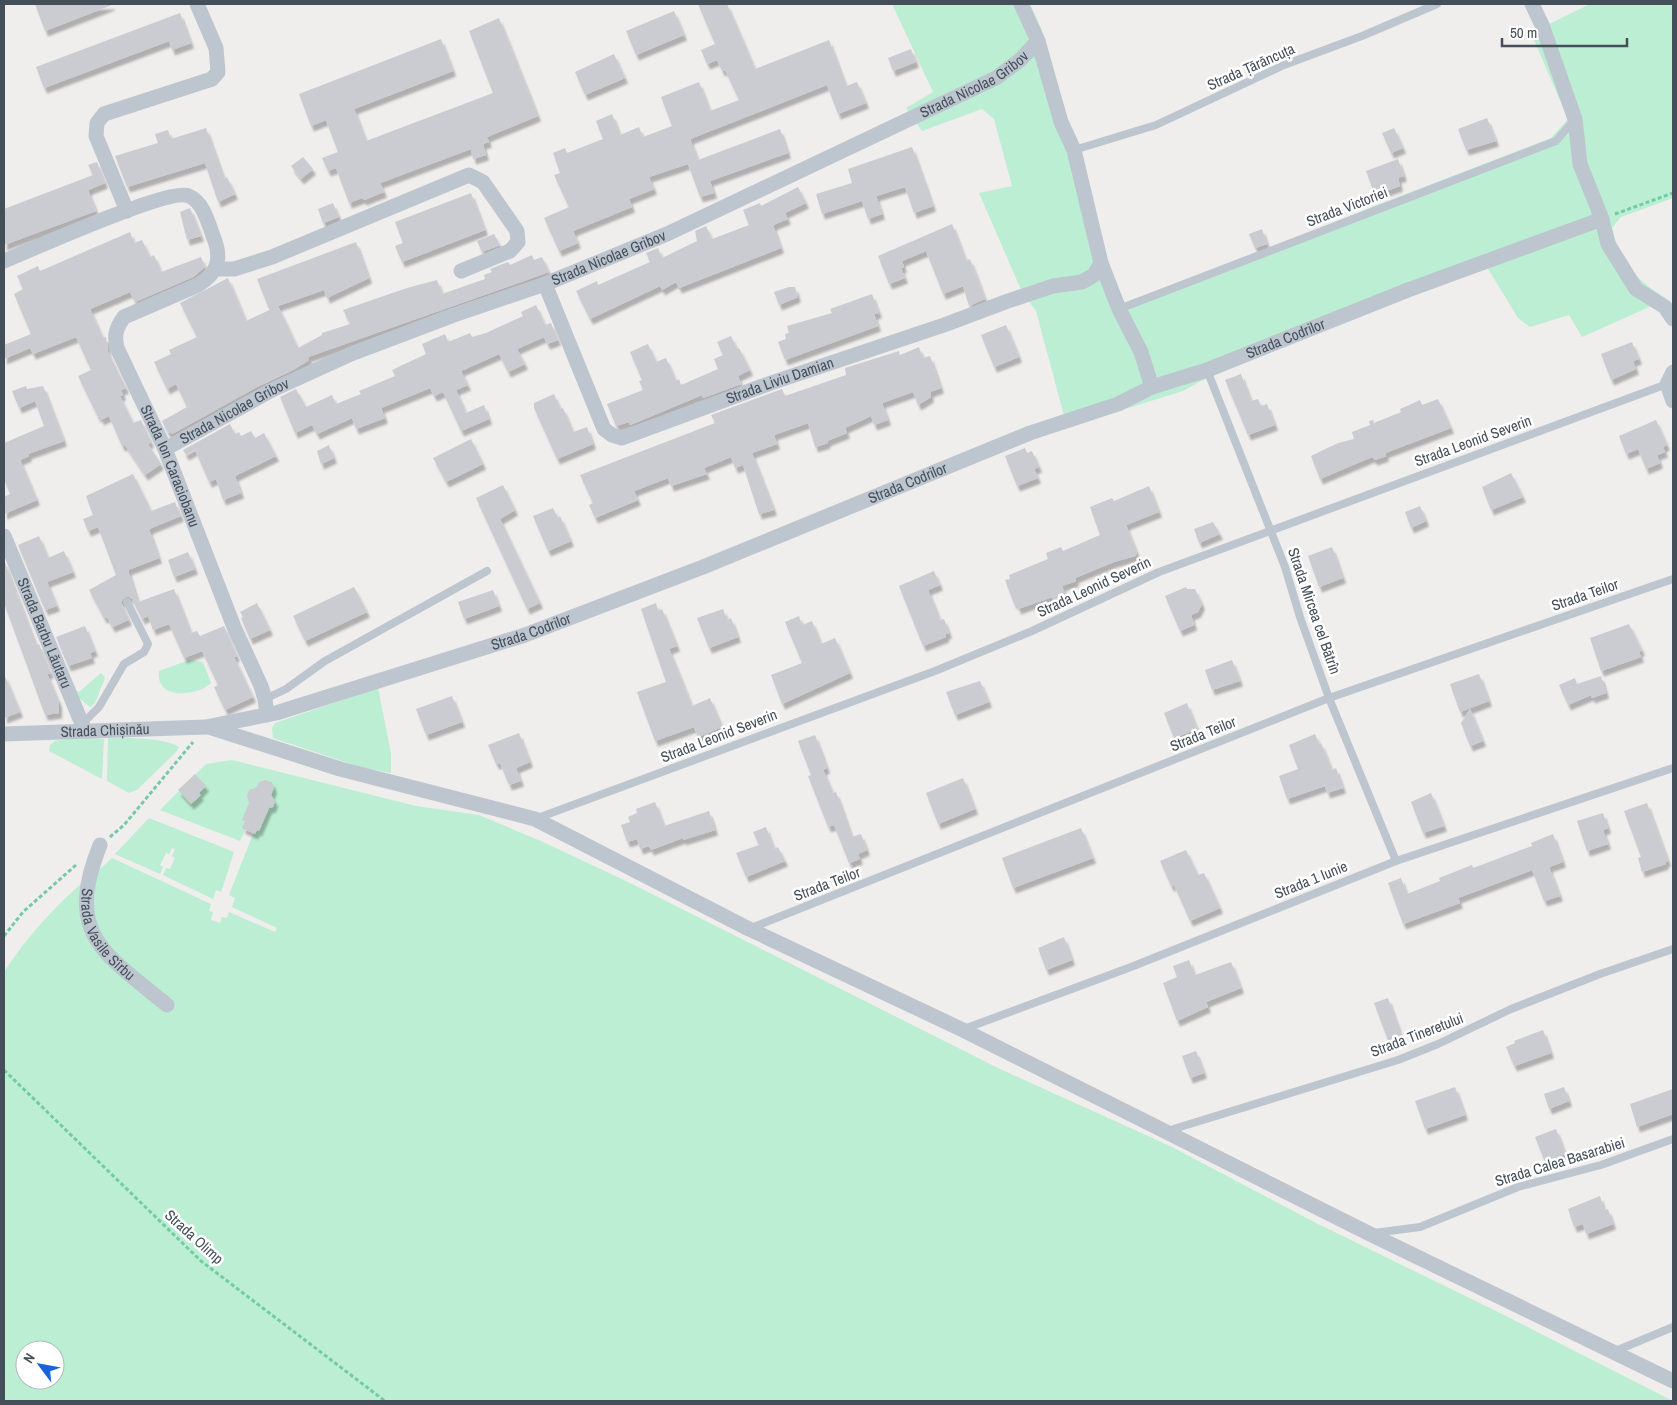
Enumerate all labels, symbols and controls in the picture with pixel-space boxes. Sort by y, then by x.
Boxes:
scale bar [1502,15,1627,47]
text: 50 m [1510,22,1537,43]
street label: Strada Țărăncuța [1204,38,1298,95]
street label: Strada Nicolae Gribov [916,46,1034,123]
street label: Strada Victoriei [1303,181,1390,232]
street label: Strada Nicolae Gribov [548,224,670,290]
street label: Strada Codrilor [1243,313,1328,364]
street label: Strada Liviu Damian [723,352,836,409]
street label: Strada Nicolae Gribov [176,372,293,449]
street label: Strada Ion Caraciobanu [135,401,205,530]
street label: Strada Leonid Severin [1411,410,1534,471]
street label: Strada Codrilor [865,457,950,508]
street label: Strada Mircea cel Bătrîn [1283,545,1346,677]
street label: Strada Leonid Severin [1034,551,1154,622]
street label: Strada Teilor [1549,573,1621,616]
street label: Strada Barbu Lăutaru [12,574,77,691]
street label: Strada Codrilor [488,607,574,655]
street label: Strada Leonid Severin [658,704,780,767]
street label: Strada Teilor [1167,711,1239,756]
street label: Strada Chișinău [60,718,150,742]
street label: Strada 1 Iunie [1271,855,1351,904]
street label: Strada Teilor [791,861,863,906]
street label: Strada Vasile Sîrbu [76,887,140,985]
street label: Strada Tineretului [1367,1007,1466,1062]
street label: Strada Calea Basarabiei [1492,1132,1627,1191]
street label: Strada Olimp [160,1205,228,1269]
north arrow [15,1340,65,1390]
text: N [19,1350,39,1366]

